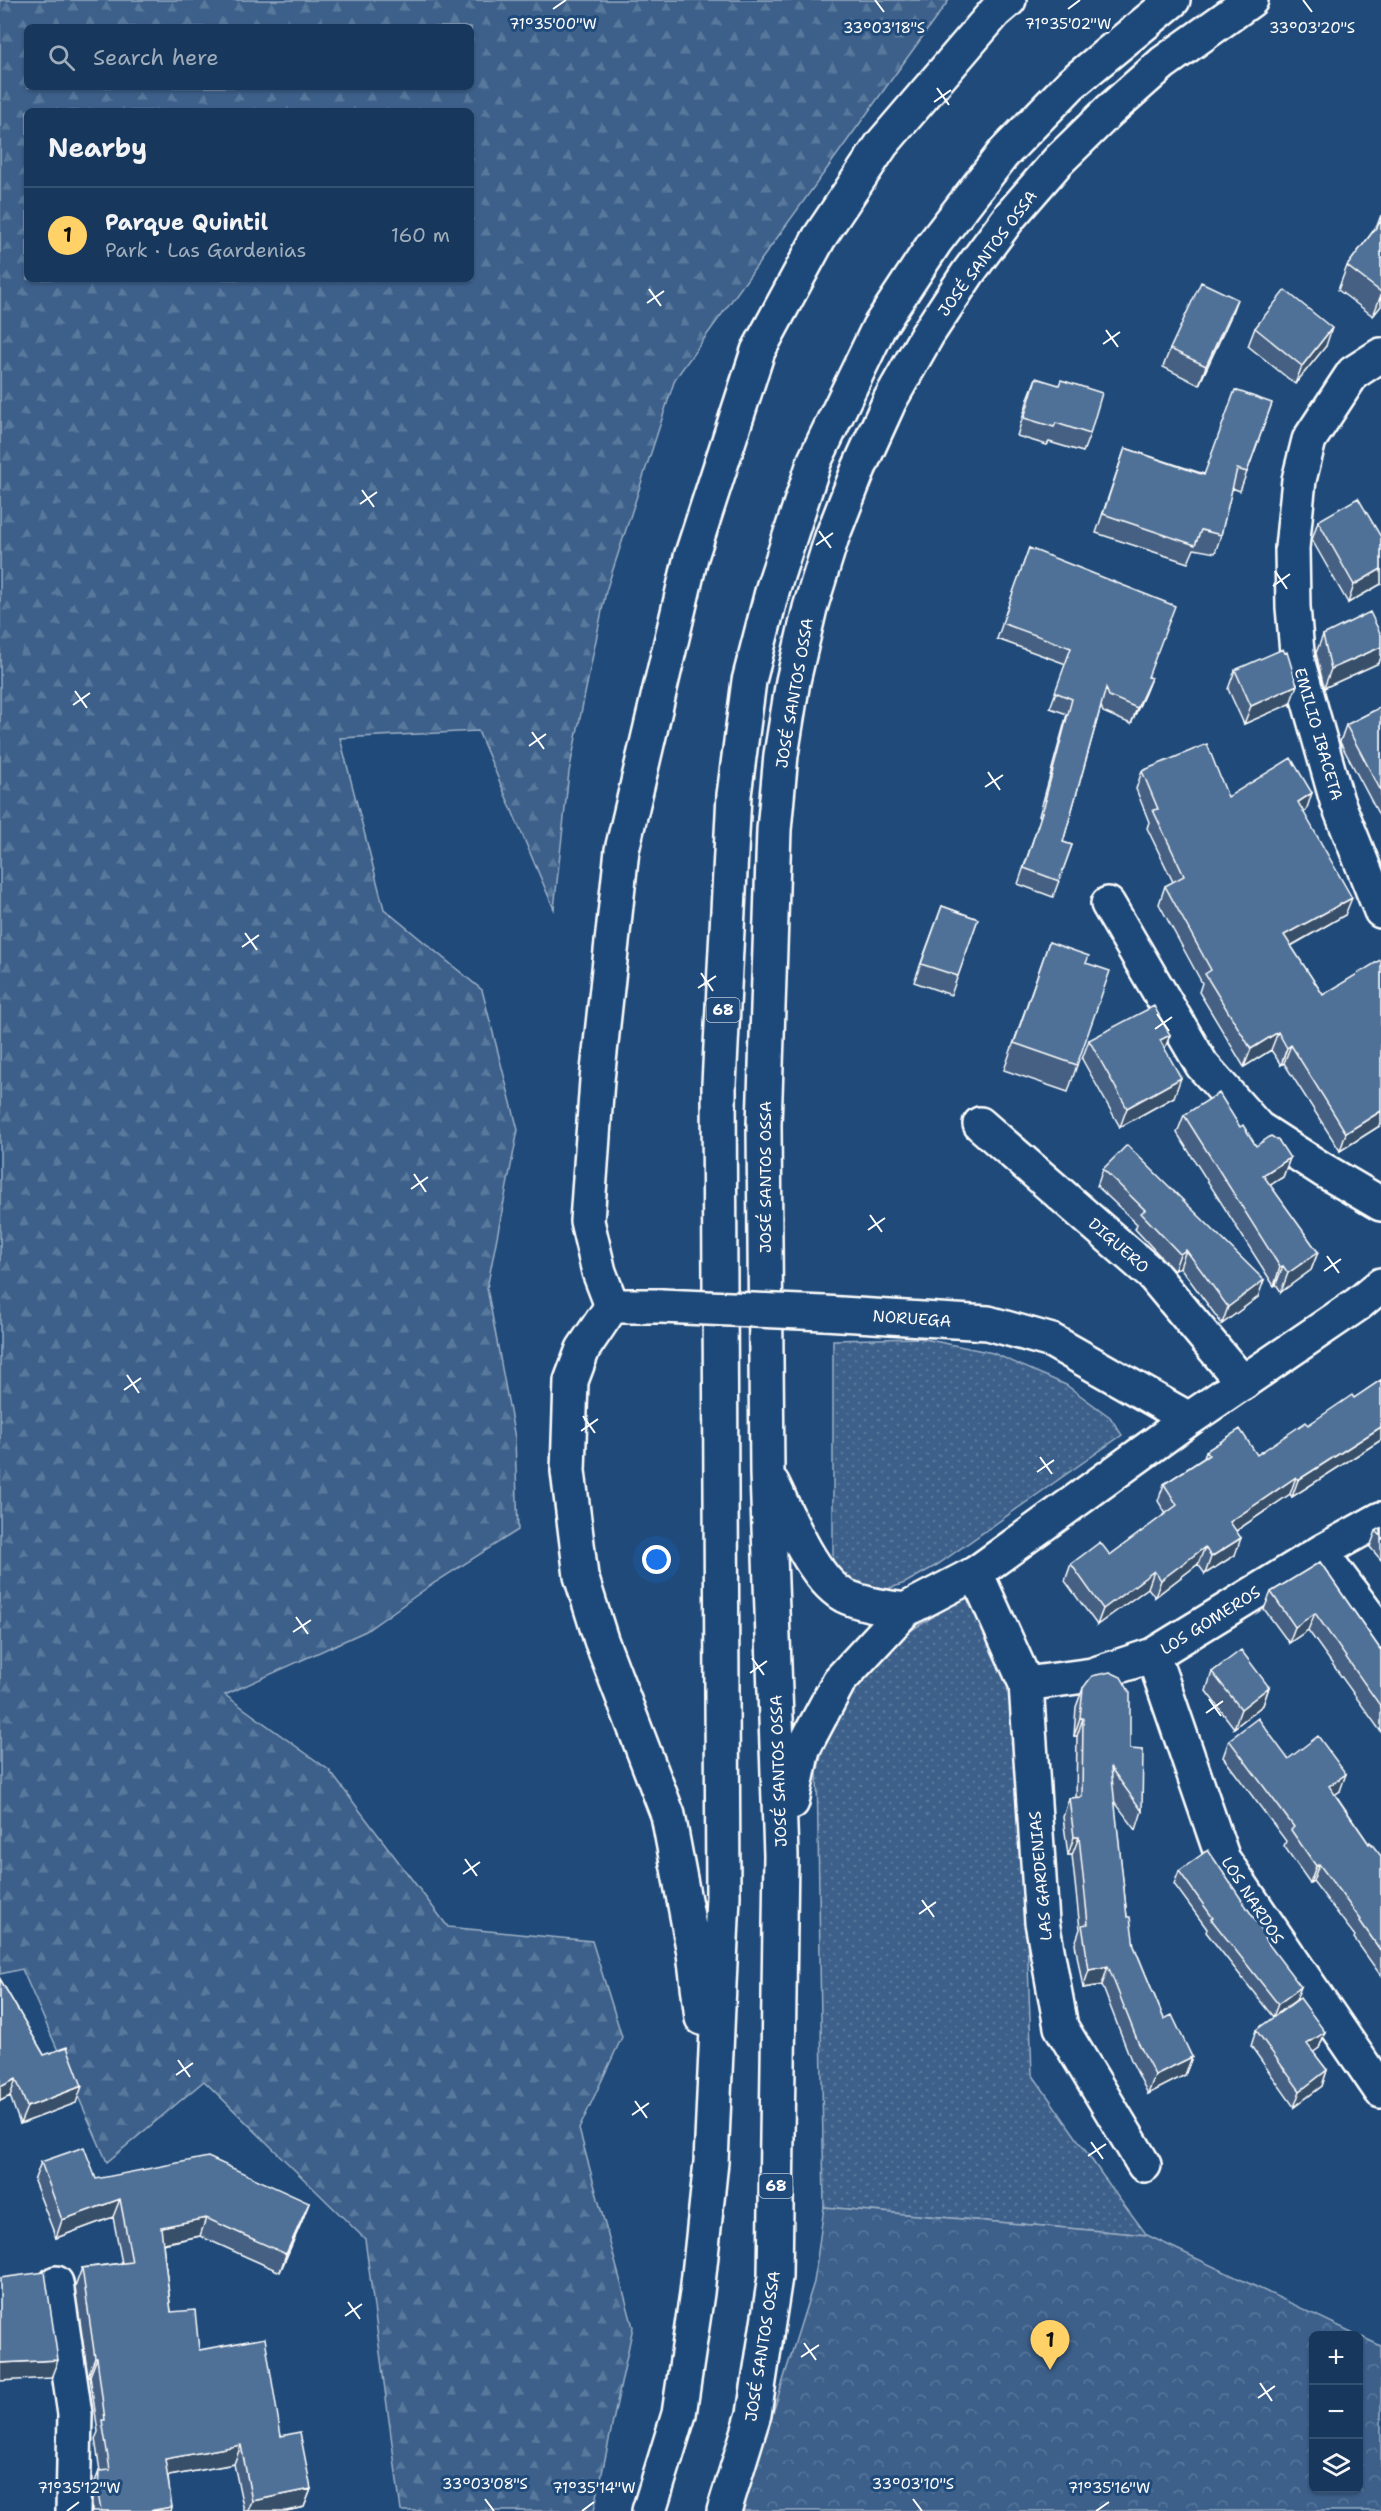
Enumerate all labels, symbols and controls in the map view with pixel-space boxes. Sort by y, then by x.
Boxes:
text: 71°35'00"W [509,14,597,34]
text: 71°35'02"W [1025,14,1111,34]
text: 33°03'18"S [843,18,925,38]
text: 33°03'20"S [1269,18,1355,38]
search box [24,24,474,90]
icon: search [45,41,78,74]
text: Search here [93,43,219,72]
text: Nearby [48,130,147,165]
street label: JOSÉ SANTOS OSSA [933,186,1042,320]
text: Parque Quintil [105,208,268,237]
text: 1 [63,222,72,248]
text: 160 m [391,222,450,248]
text: Park · Las Gardenias [105,237,306,263]
street label: JOSÉ SANTOS OSSA [771,616,818,770]
street label: EMILIO IBACETA [1290,665,1347,803]
road number: 68 [706,998,740,1022]
street label: JOSÉ SANTOS OSSA [755,1101,776,1253]
street label: DIGUERO [1084,1213,1153,1278]
street label: NORUEGA [872,1305,952,1332]
your location [642,1545,671,1574]
street label: LOS GOMEROS [1156,1581,1264,1660]
street label: JOSÉ SANTOS OSSA [765,1694,792,1847]
street label: LAS GARDENIAS [1024,1810,1057,1942]
street label: LOS NARDOS [1217,1853,1289,1948]
road number: 68 [760,2174,792,2198]
street label: JOSÉ SANTOS OSSA [740,2269,785,2423]
pin: 1 [1030,2320,1070,2370]
map controls [1309,2331,1363,2493]
button: + [1309,2331,1363,2385]
button: − [1309,2385,1363,2439]
button: layers [1309,2439,1363,2493]
text: 33°03'08"S [442,2474,528,2494]
text: 33°03'10"S [872,2474,954,2494]
text: 71°35'12"W [37,2478,121,2498]
text: 71°35'14"W [552,2478,636,2498]
text: 71°35'16"W [1068,2478,1150,2498]

